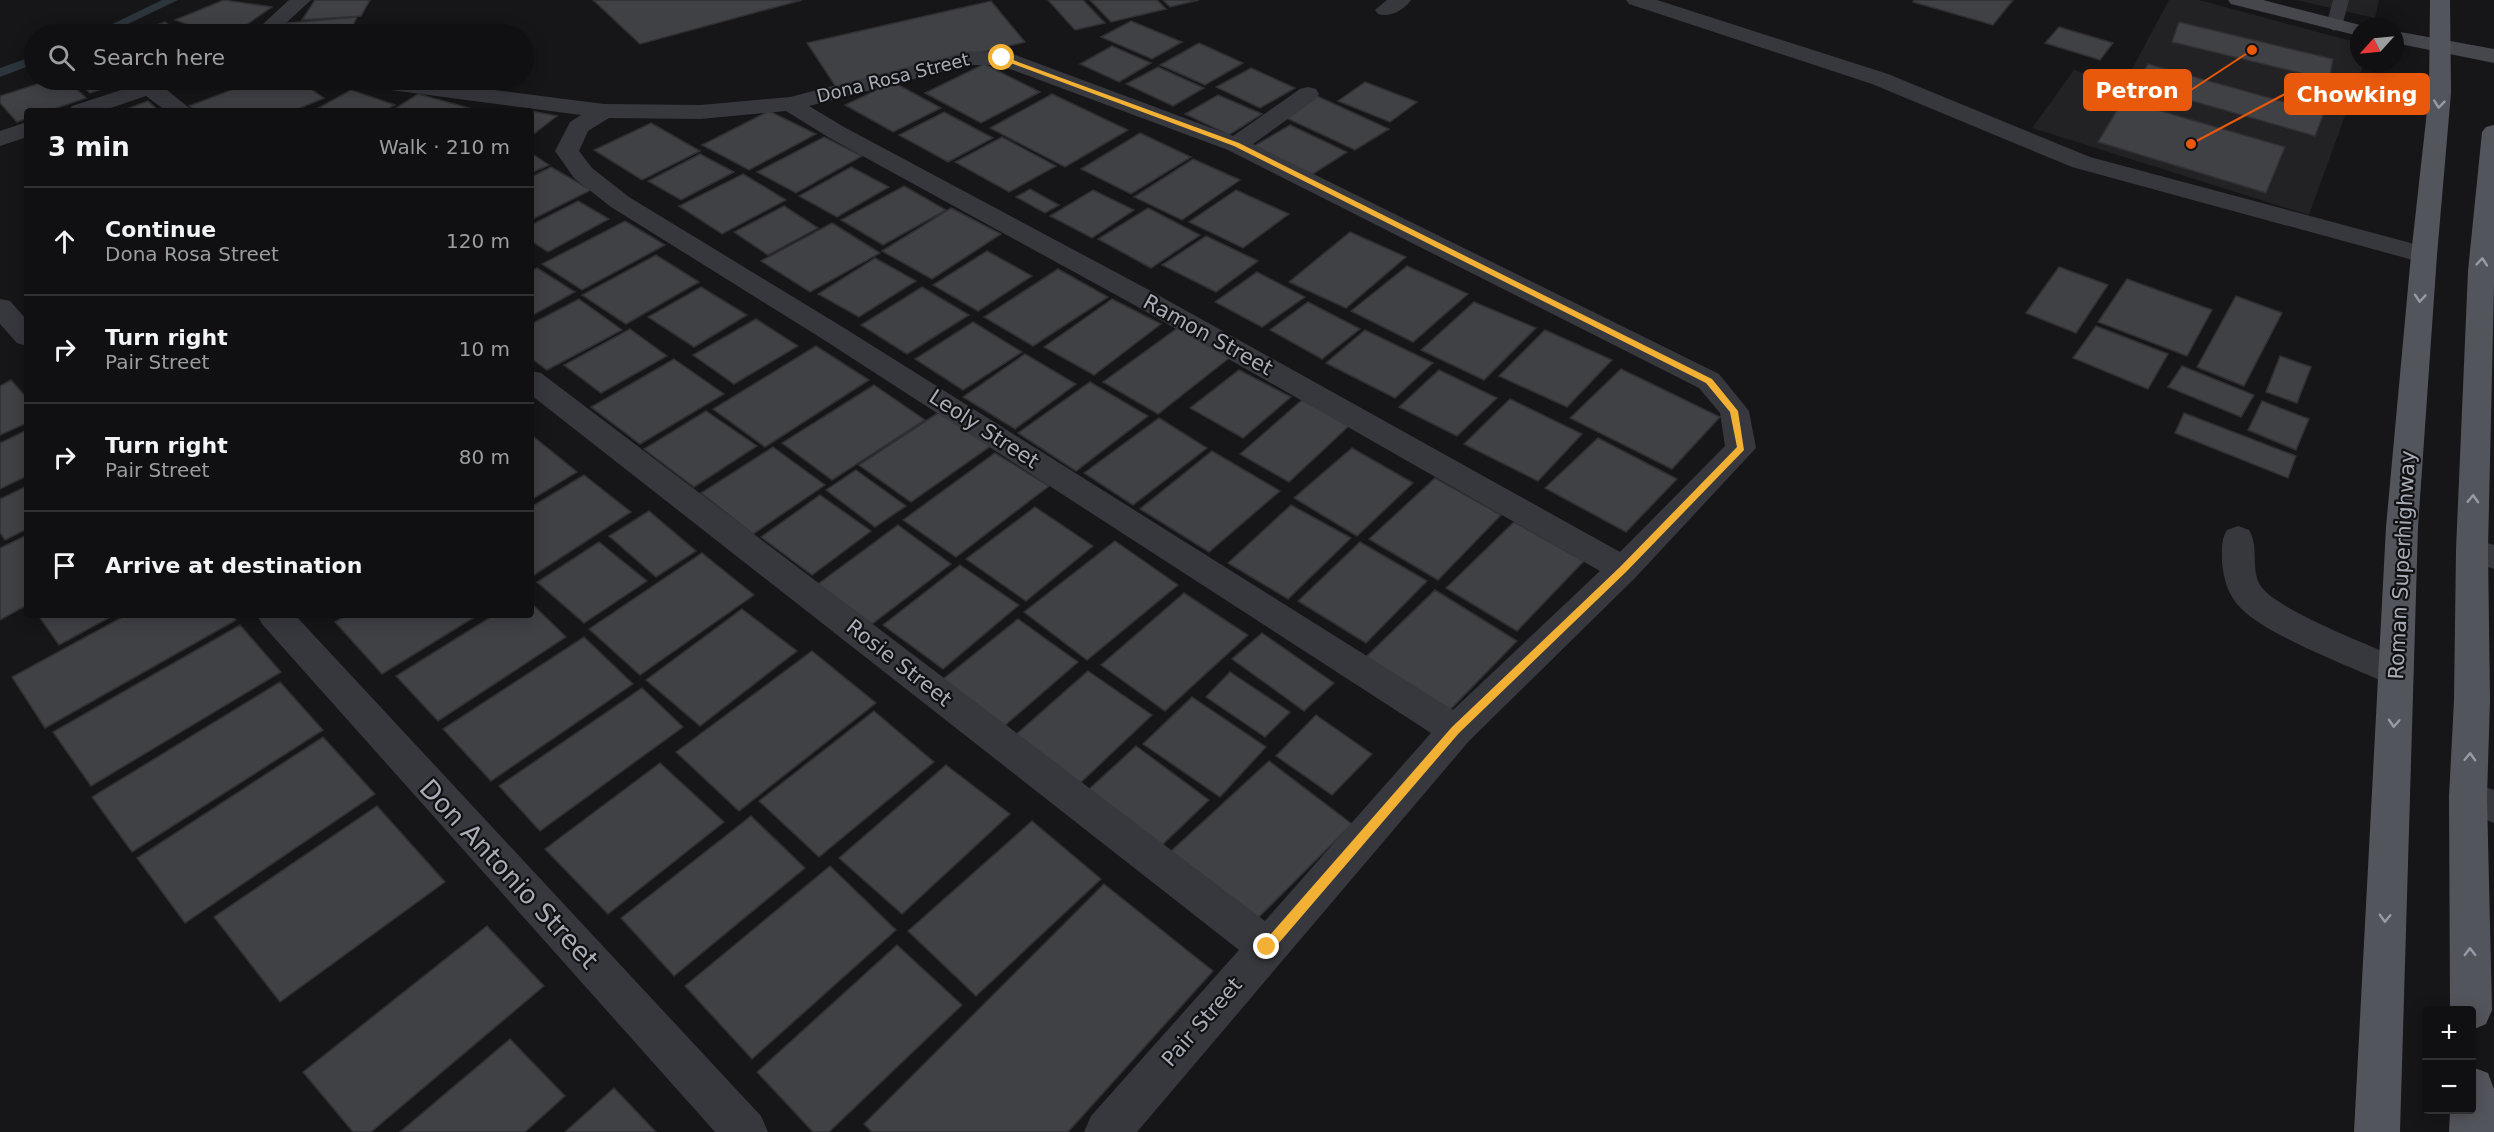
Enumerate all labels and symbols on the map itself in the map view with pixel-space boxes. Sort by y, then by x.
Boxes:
north arrow [2350,18,2404,72]
route start [988,44,1014,70]
street label: Dona Rosa Street [814,48,971,107]
callout: Petron [2084,70,2191,110]
callout: Chowking [2285,74,2429,114]
text: Petron [2095,78,2179,103]
text: Chowking [2297,82,2417,107]
one-way arrow [2433,99,2446,108]
one-way arrow [2475,258,2488,267]
street label: Ramon Street [1139,290,1277,380]
one-way arrow [2414,293,2427,302]
street label: Leoly Street [925,385,1043,473]
street label: Roman Superhighway [2384,450,2420,680]
one-way arrow [2467,495,2480,504]
street label: Rosie Street [842,615,956,711]
one-way arrow [2387,718,2400,727]
one-way arrow [2463,753,2476,762]
street label: Don Antonio Street [413,773,605,975]
one-way arrow [2379,913,2392,922]
route end [1253,933,1279,959]
one-way arrow [2464,948,2476,957]
street label: Pair Street [1157,973,1247,1071]

